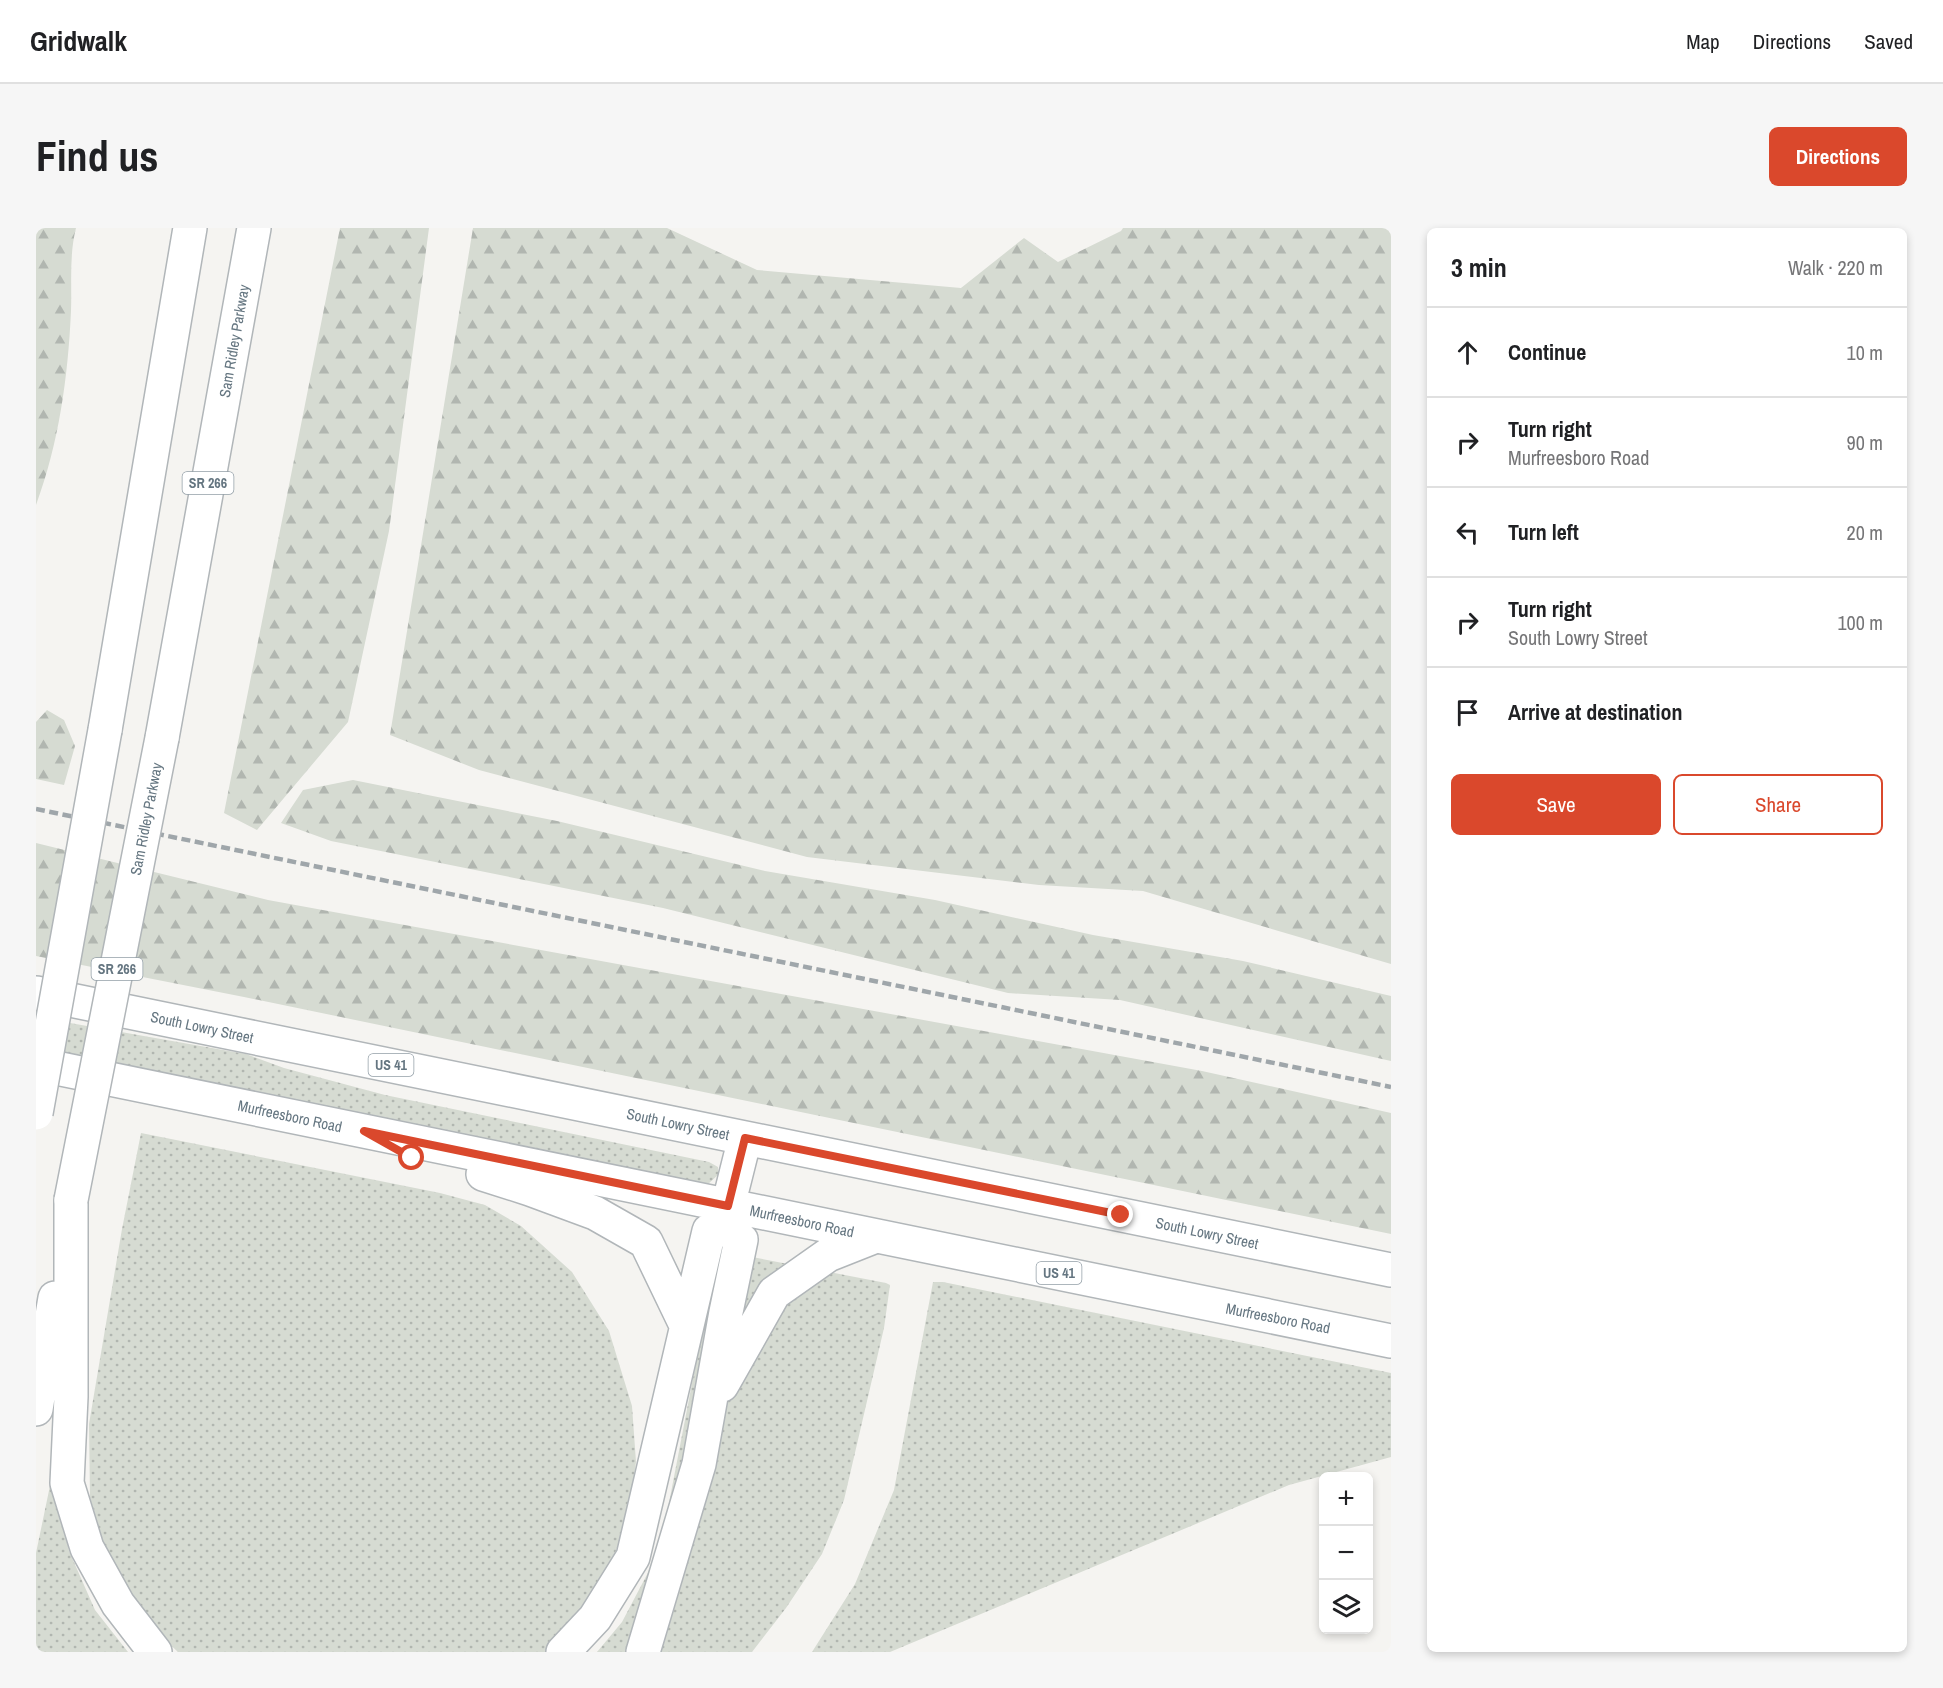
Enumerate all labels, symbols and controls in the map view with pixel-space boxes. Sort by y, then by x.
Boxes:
text: Gridwalk [30,22,127,60]
text: Map [1686,27,1720,56]
text: Directions [1753,27,1831,56]
text: Saved [1864,27,1913,56]
button: Directions [1769,127,1907,186]
text: Find us [36,128,158,184]
text: 3 min [1451,250,1507,285]
text: Walk · 220 m [1788,254,1883,281]
street label: Sam Ridley Parkway [214,282,254,399]
icon: ahead [1451,336,1484,369]
text: Continue [1508,337,1586,367]
text: 10 m [1847,339,1883,366]
text: Turn right [1508,414,1592,444]
icon: right [1451,426,1484,459]
text: 90 m [1847,429,1883,456]
text: Murfreesboro Road [1508,444,1649,471]
road number: SR 266 [182,472,234,494]
icon: left [1451,516,1484,549]
text: Turn left [1508,517,1579,547]
text: 20 m [1847,519,1883,546]
text: Turn right [1508,594,1592,624]
icon: right [1451,606,1484,639]
text: 100 m [1837,609,1883,636]
text: South Lowry Street [1508,624,1647,651]
icon: arrive [1451,696,1484,729]
text: Arrive at destination [1508,697,1682,727]
street label: Sam Ridley Parkway [125,760,167,877]
button: Save [1451,774,1661,835]
button: Share [1673,774,1883,835]
road number: SR 266 [92,958,142,980]
street label: South Lowry Street [149,1006,256,1048]
road number: US 41 [368,1054,414,1076]
street label: Murfreesboro Road [236,1095,344,1137]
street label: South Lowry Street [625,1103,732,1145]
route start [398,1144,424,1170]
street label: Murfreesboro Road [748,1200,856,1242]
route end [1107,1201,1133,1227]
street label: South Lowry Street [1154,1212,1261,1254]
road number: US 41 [1036,1262,1082,1284]
street label: Murfreesboro Road [1224,1298,1332,1338]
map controls [1319,1472,1373,1634]
button: + [1319,1472,1373,1526]
button: − [1319,1526,1373,1580]
button: layers [1319,1580,1373,1634]

